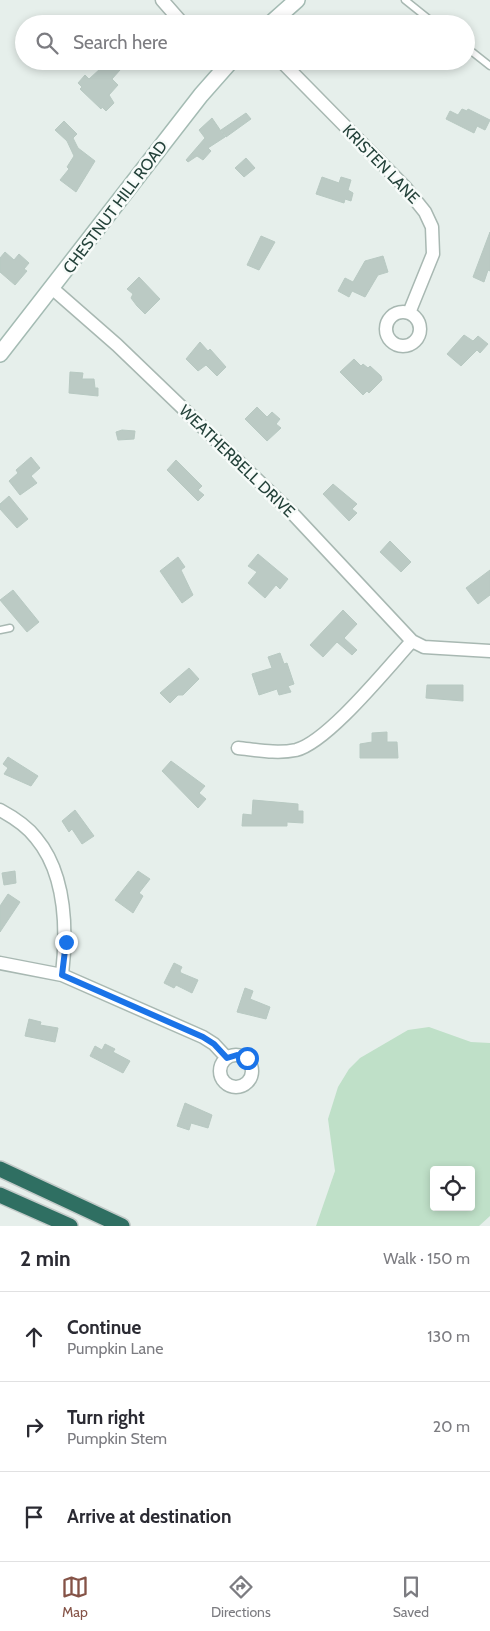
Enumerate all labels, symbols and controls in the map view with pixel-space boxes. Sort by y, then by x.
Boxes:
search box [15,15,475,70]
icon: search [33,29,61,57]
text: Search here [73,31,167,54]
street label: KRISTEN LANE [339,121,423,208]
street label: CHESTNUT HILL ROAD [59,137,171,277]
street label: WEATHERBELL DRIVE [175,401,299,521]
route end [55,931,78,954]
route start [236,1047,259,1070]
map controls [430,1166,475,1211]
button: locate [430,1166,475,1211]
text: 2 min [20,1246,71,1271]
text: Walk · 150 m [383,1249,470,1268]
text: Continue [67,1316,141,1339]
icon: ahead [20,1323,48,1351]
text: 130 m [427,1327,470,1346]
text: Pumpkin Lane [67,1339,163,1358]
text: Turn right [67,1406,145,1429]
icon: right [20,1413,48,1441]
text: 20 m [433,1417,470,1436]
text: Pumpkin Stem [67,1429,167,1448]
icon: arrive [20,1503,48,1531]
text: Arrive at destination [67,1505,231,1528]
tab: Map [61,1573,89,1621]
tab: Directions [211,1573,271,1621]
tab: Saved [393,1573,429,1621]

